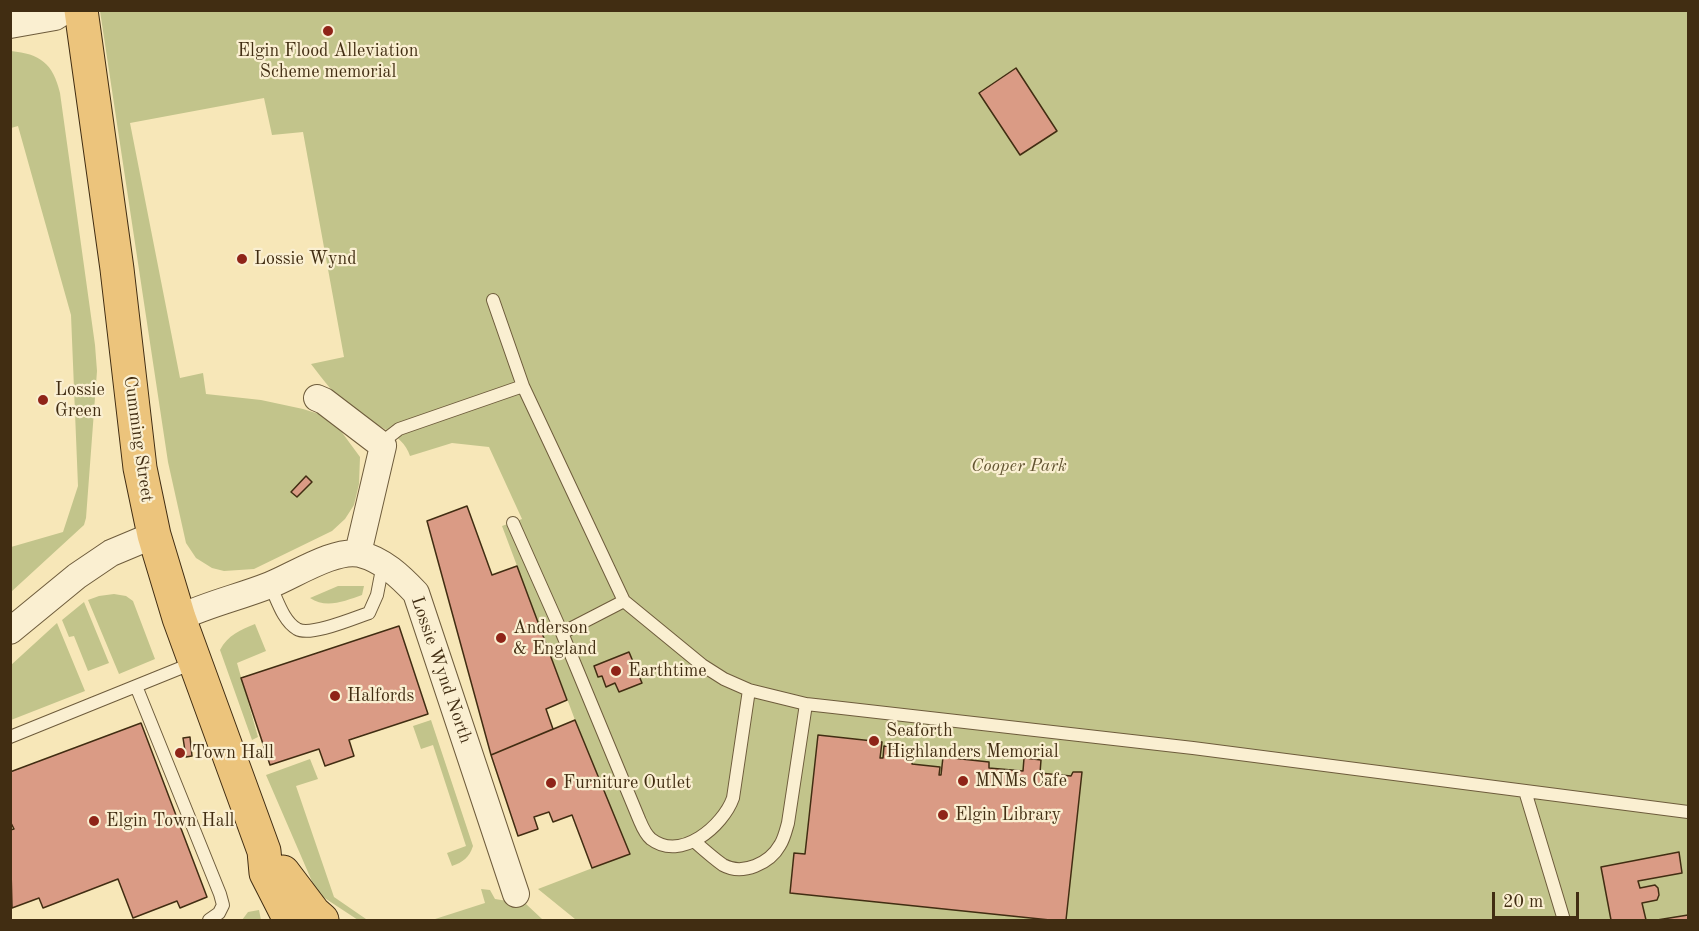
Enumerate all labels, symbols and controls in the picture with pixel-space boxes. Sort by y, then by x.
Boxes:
marker: Elgin Flood Alleviation Scheme memorial [321,24,335,38]
place label: Elgin Flood Alleviation Scheme memorial [238,40,418,82]
place label: Lossie Wynd [254,248,357,270]
marker: Lossie Wynd [235,252,249,266]
street label: Cumming Street [118,374,158,504]
place label: Lossie Green [55,379,105,422]
marker: Lossie Green [36,393,50,407]
park label: Cooper Park [971,455,1067,477]
street label: Lossie Wynd North [406,594,476,746]
place label: Anderson & England [513,617,597,660]
marker: Anderson & England [494,631,508,645]
place label: Earthtime [628,660,707,682]
marker: Earthtime [609,664,623,678]
place label: Halfords [347,685,414,707]
marker: Halfords [328,689,342,703]
place label: Seaforth Highlanders Memorial [886,720,1059,762]
marker: Seaforth Highlanders Memorial [867,734,881,748]
place label: Town Hall [192,742,274,764]
marker: Town Hall [173,746,187,760]
place label: MNMs Cafe [975,770,1067,792]
place label: Furniture Outlet [563,772,691,794]
marker: MNMs Cafe [956,774,970,788]
marker: Furniture Outlet [544,776,558,790]
place label: Elgin Library [955,804,1061,826]
marker: Elgin Library [936,808,950,822]
place label: Elgin Town Hall [106,810,234,832]
marker: Elgin Town Hall [87,814,101,828]
scale bar [1495,880,1582,918]
text: 20 m [1503,893,1543,911]

